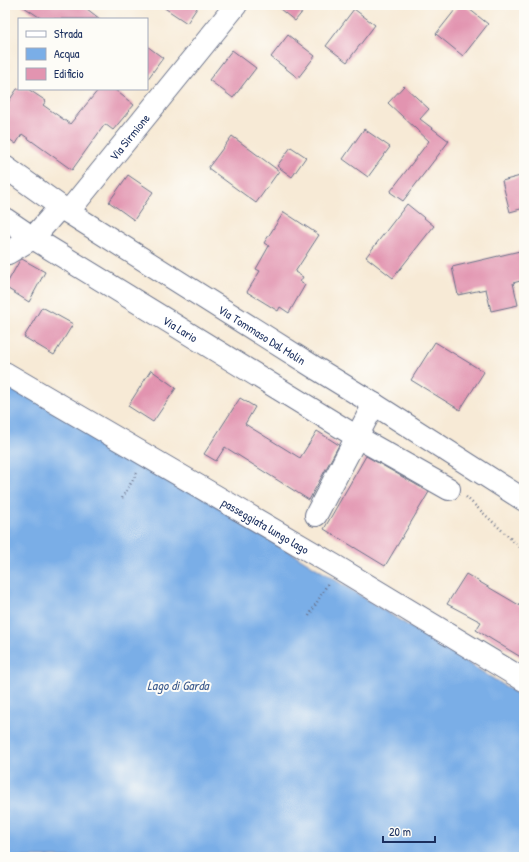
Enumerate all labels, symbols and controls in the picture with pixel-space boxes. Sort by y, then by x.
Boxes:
legend [18,18,148,90]
text: Strada [54,25,83,42]
text: Acqua [54,45,80,62]
text: Edificio [54,65,84,82]
street label: Via Sirmione [105,110,153,164]
street label: Via Tommaso Dal Molin [215,300,309,368]
street label: Via Lario [160,311,201,346]
street label: passeggiata lungo lago [219,493,313,558]
water label: Lago di Garda [147,676,211,695]
scale bar [383,818,435,844]
text: 20 m [389,823,411,840]

